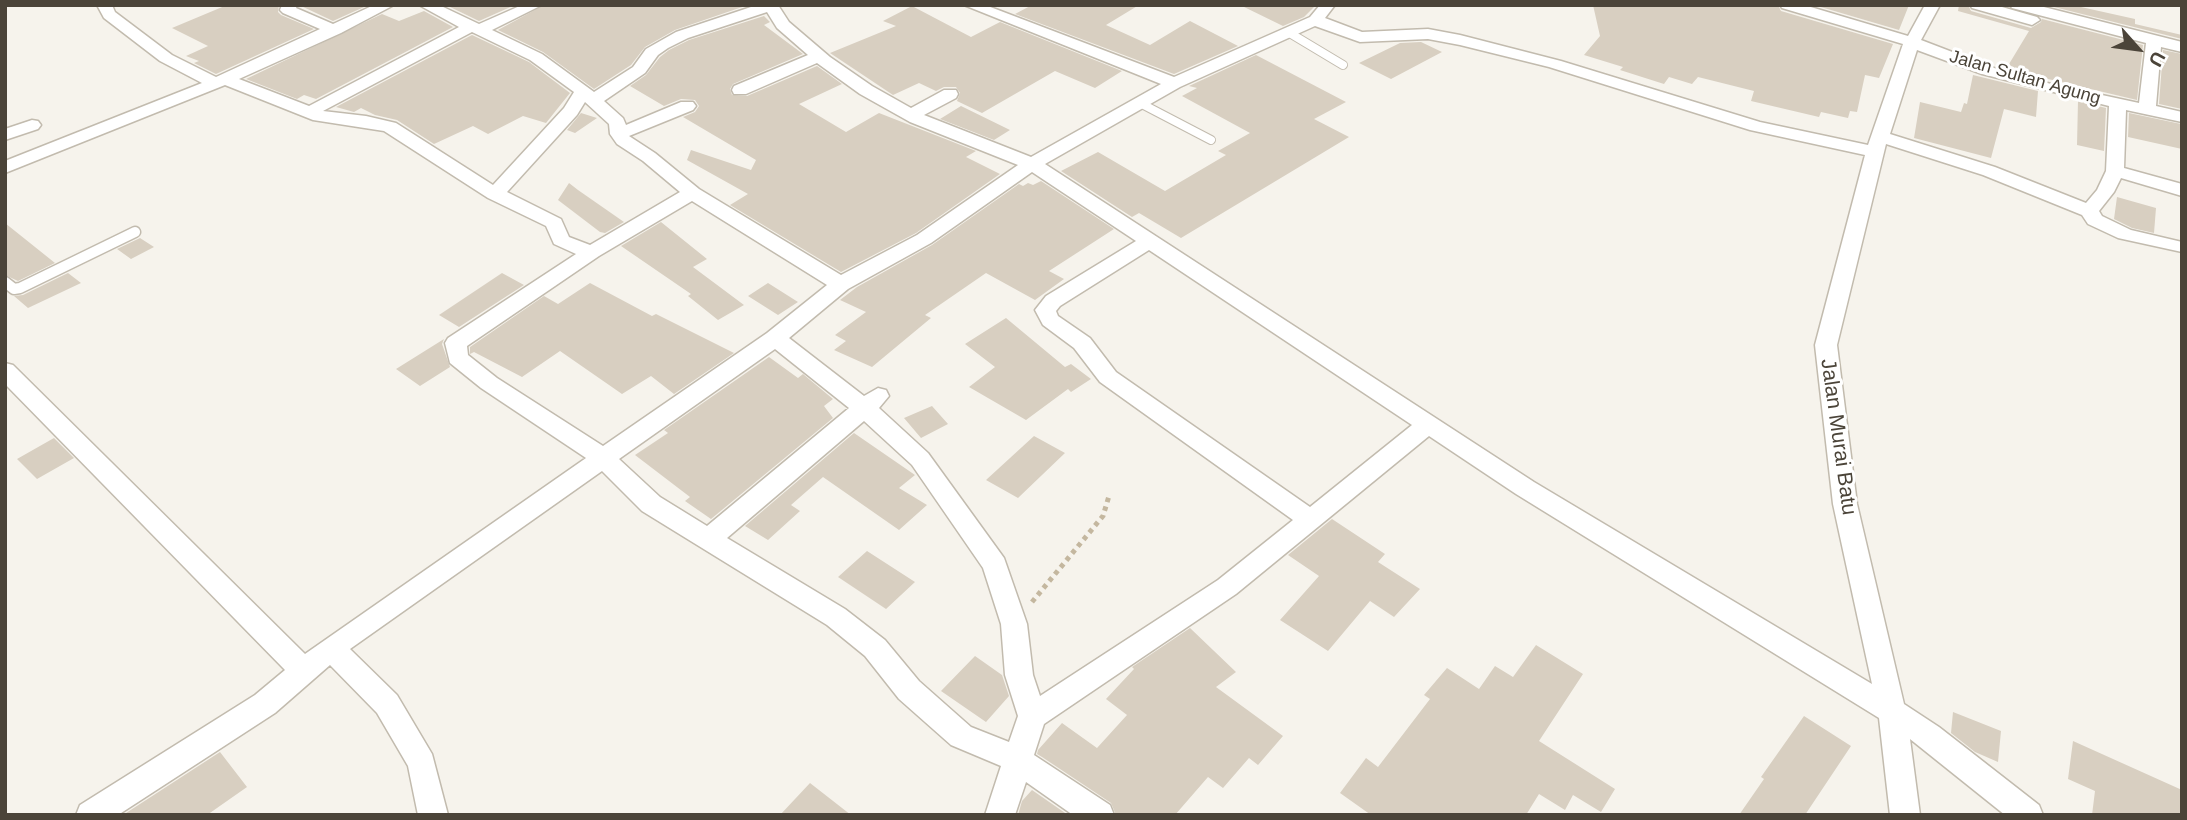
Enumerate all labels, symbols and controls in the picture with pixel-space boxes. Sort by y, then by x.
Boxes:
north arrow [2103,14,2173,84]
street label: Jalan Sultan Agung [1947,46,2103,110]
text: U [2144,48,2169,70]
street label: Jalan Murai Batu [1815,357,1861,517]

